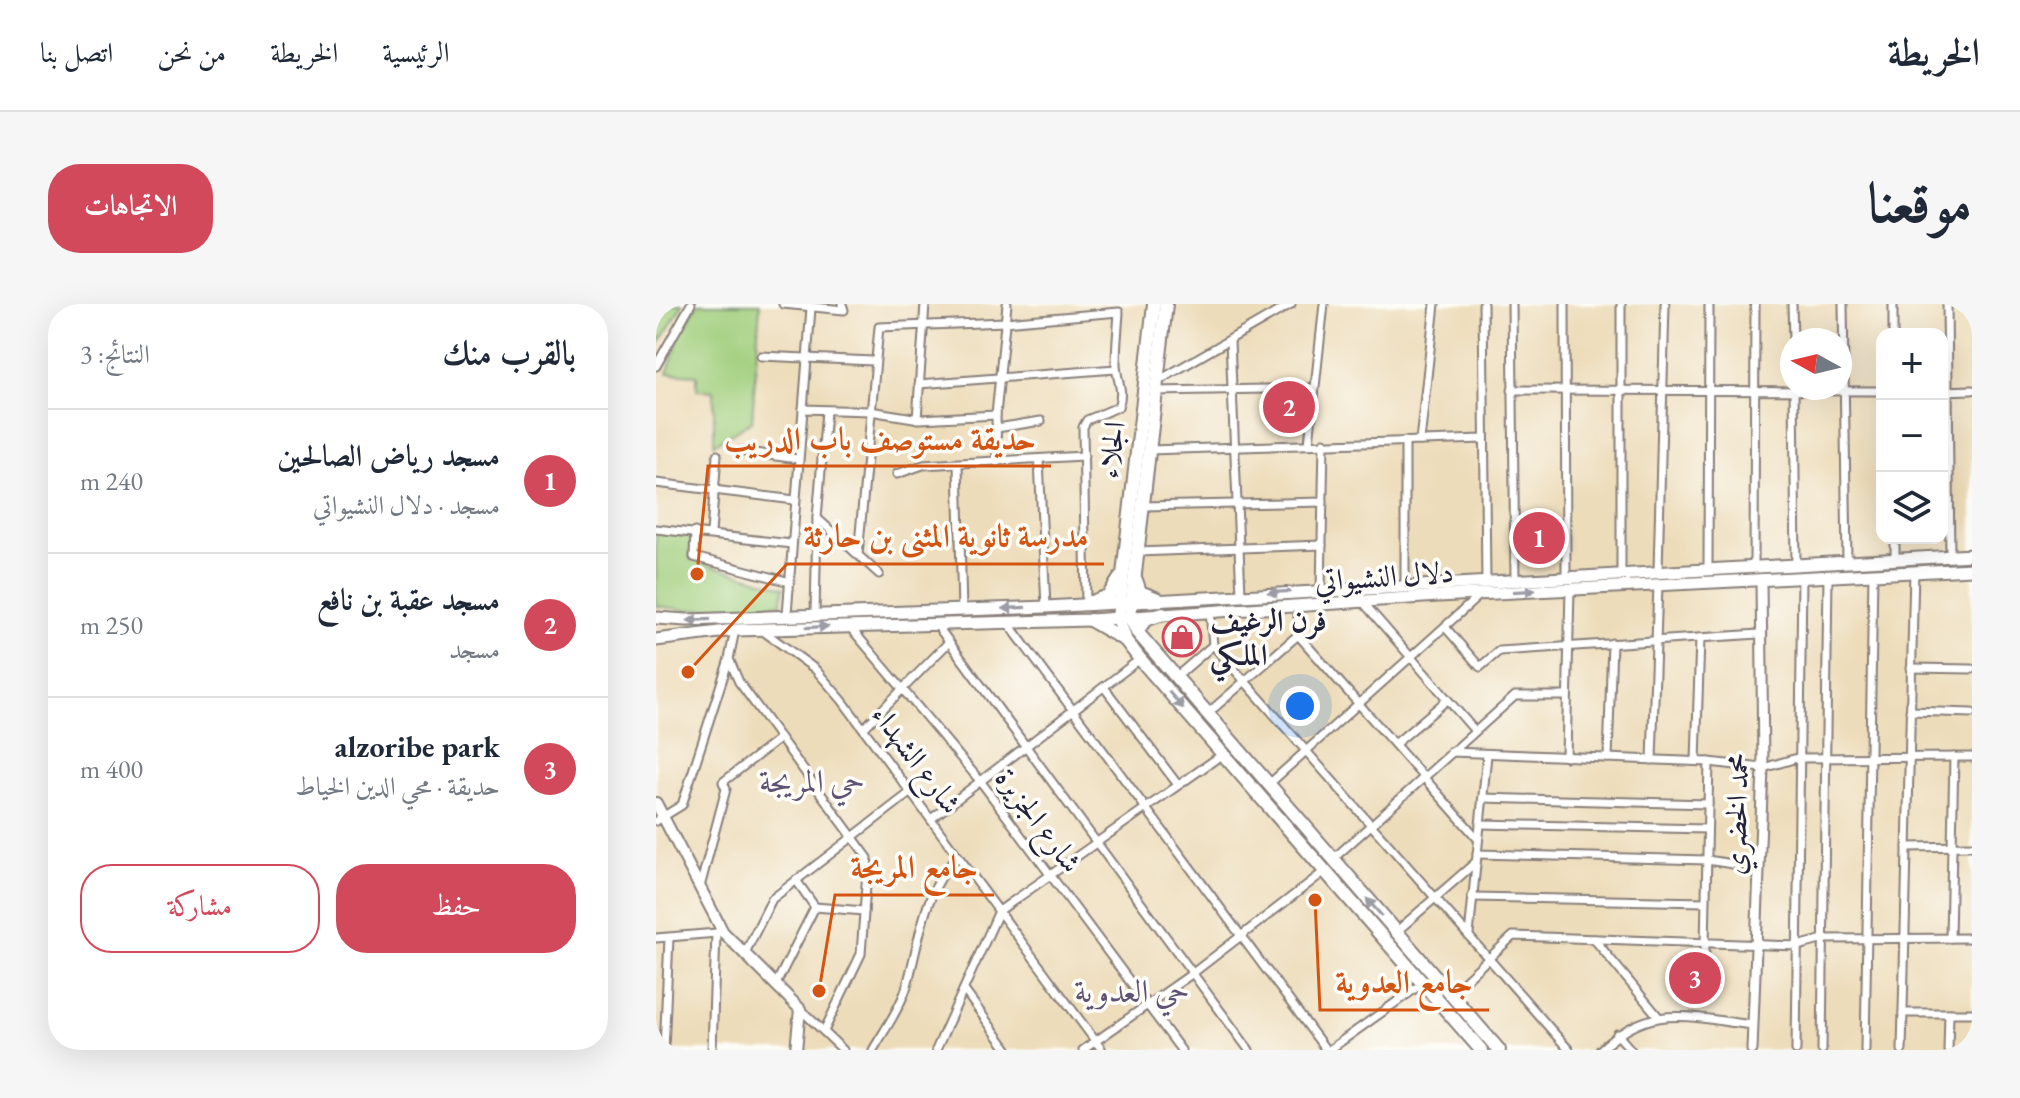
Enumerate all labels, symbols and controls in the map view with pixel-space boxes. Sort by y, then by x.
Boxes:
text: الخريطة [1888,27,1980,76]
text: اتصل بنا [40,34,113,70]
text: من نحن [157,34,226,70]
text: الخريطة [270,34,338,70]
text: الرئيسية [382,34,450,70]
button: الاتجاهات [48,164,213,253]
text: موقعنا [1867,166,1972,239]
north arrow [1780,328,1852,400]
map controls [1876,328,1948,544]
button: + [1876,328,1948,400]
text: بالقرب منك [442,330,576,374]
text: النتائج: 3 [80,337,150,371]
pin: 2 [1263,377,1315,437]
button: − [1876,400,1948,472]
callout: حديقة مستوصف باب الدريب [708,410,1051,466]
text: حديقة مستوصف باب الدريب [724,418,1036,460]
street label: الجلاء [1088,419,1134,481]
text: مسجد رياض الصالحين [278,436,500,475]
text: 240 m [80,464,143,498]
text: 1 [543,464,557,498]
button: layers [1876,472,1948,544]
text: مسجد · دلال النشيواتي [313,488,500,522]
callout: مدرسة ثانوية المثنى بن حارثة [787,508,1104,564]
pin: 1 [1513,508,1565,568]
text: مدرسة ثانوية المثنى بن حارثة [804,515,1088,559]
street label: دلال النشيواتي [1313,552,1455,605]
text: مسجد عقبة بن نافع [317,580,500,619]
one-way arrow [1512,585,1537,598]
one-way arrow [1266,586,1291,599]
place label: فرن الرغيف الملكي [1210,601,1327,682]
one-way arrow [1001,602,1026,615]
text: 250 m [80,608,143,642]
text: 2 [543,608,557,642]
one-way arrow [686,613,711,626]
shop icon: فرن الرغيف الملكي [1161,616,1203,658]
one-way arrow [805,621,830,634]
text: مسجد [449,632,500,666]
your location [1280,686,1320,726]
one-way arrow [1167,690,1184,710]
street label: شارع الشهداء [858,697,971,825]
text: alzoribe park [335,727,500,766]
text: 400 m [80,752,143,786]
text: 3 [543,752,557,786]
street label: محمد الخضري [1714,752,1763,876]
district label: حي المريجة [759,760,865,807]
street label: شارع الجزيرة [982,760,1091,884]
text: حديقة · محي الدين الخياط [295,769,500,803]
callout: جامع المريجة [835,839,994,895]
text: جامع المريجة [850,846,978,897]
button: مشاركة [80,864,320,953]
button: حفظ [336,864,576,953]
one-way arrow [1366,897,1384,916]
pin: 3 [1669,948,1721,1008]
callout: جامع العدوية [1320,954,1489,1010]
text: جامع العدوية [1336,961,1472,1012]
district label: حي العدوية [1074,970,1190,1017]

